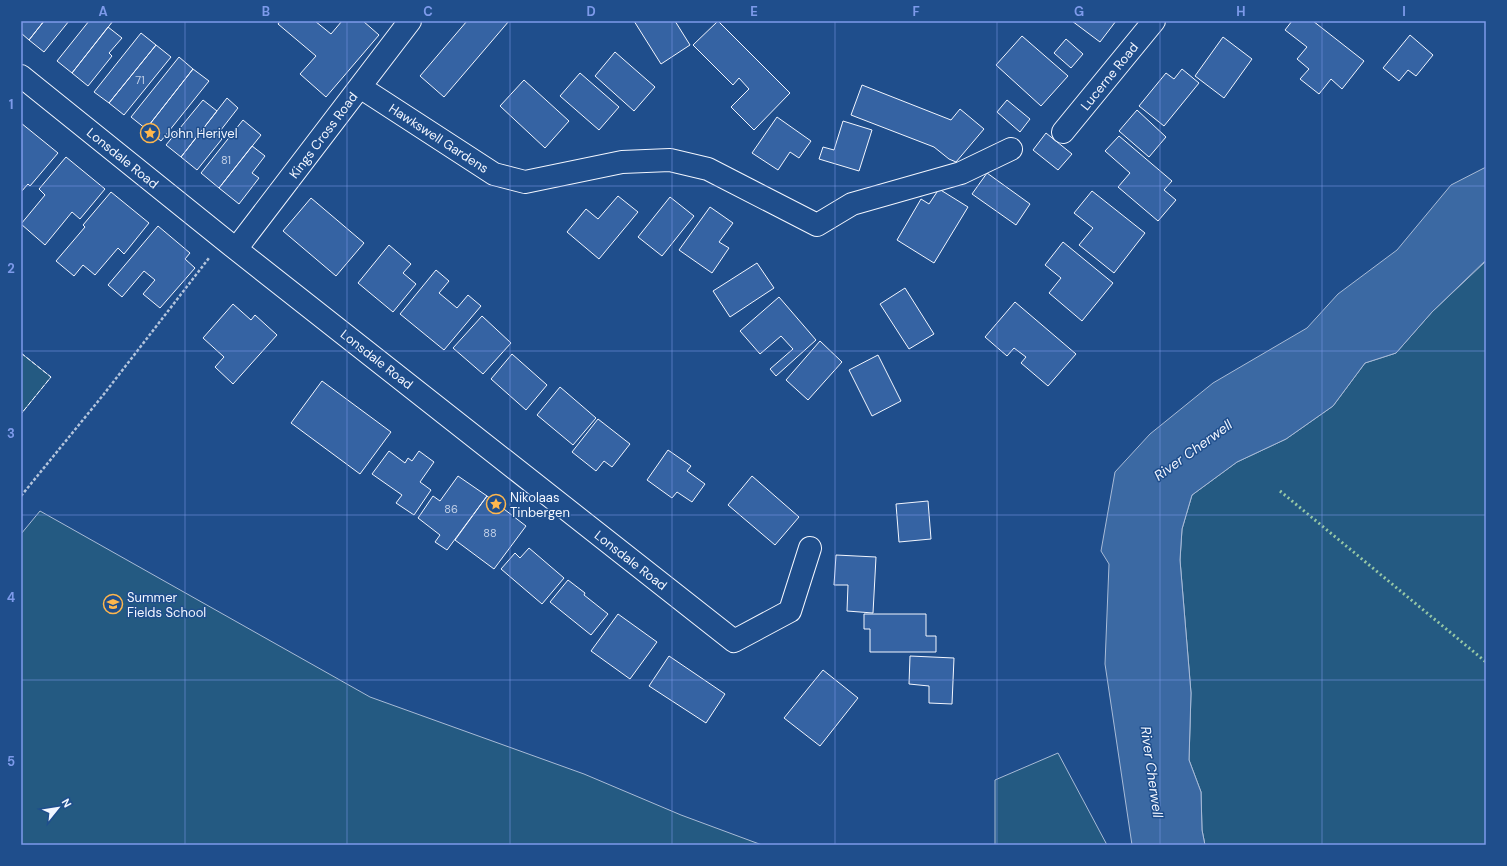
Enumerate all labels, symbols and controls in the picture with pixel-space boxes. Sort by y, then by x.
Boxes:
text: A [98,3,108,20]
text: B [262,3,270,20]
text: C [423,3,433,20]
text: D [586,3,596,20]
text: E [750,3,758,20]
text: F [912,3,920,20]
text: G [1074,3,1084,20]
text: H [1236,3,1246,20]
text: I [1402,3,1406,20]
street label: Lucerne Road [1077,39,1142,114]
house number: 71 [135,73,145,87]
street label: Kings Cross Road [285,89,361,182]
text: 1 [9,96,13,113]
street label: Hawkswell Gardens [386,100,492,177]
place icon: John Herivel [139,122,161,144]
street label: Lonsdale Road [83,124,162,193]
place label: John Herivel [164,125,238,142]
house number: 81 [221,153,231,167]
text: 2 [7,260,15,277]
street label: Lonsdale Road [337,326,416,393]
water label: River Cherwell [1150,415,1236,484]
text: 3 [7,425,15,442]
place label: Nikolaas Tinbergen [510,489,570,521]
place icon: Nikolaas Tinbergen [485,493,507,515]
house number: 86 [444,502,458,516]
house number: 88 [483,526,497,540]
street label: Lonsdale Road [591,527,670,594]
text: 4 [7,589,15,606]
place label: Summer Fields School [127,589,206,621]
school or university icon: Summer Fields School [102,593,124,615]
water label: River Cherwell [1137,725,1167,820]
text: 5 [7,753,15,770]
north arrow [38,788,78,828]
text: N [59,796,75,810]

